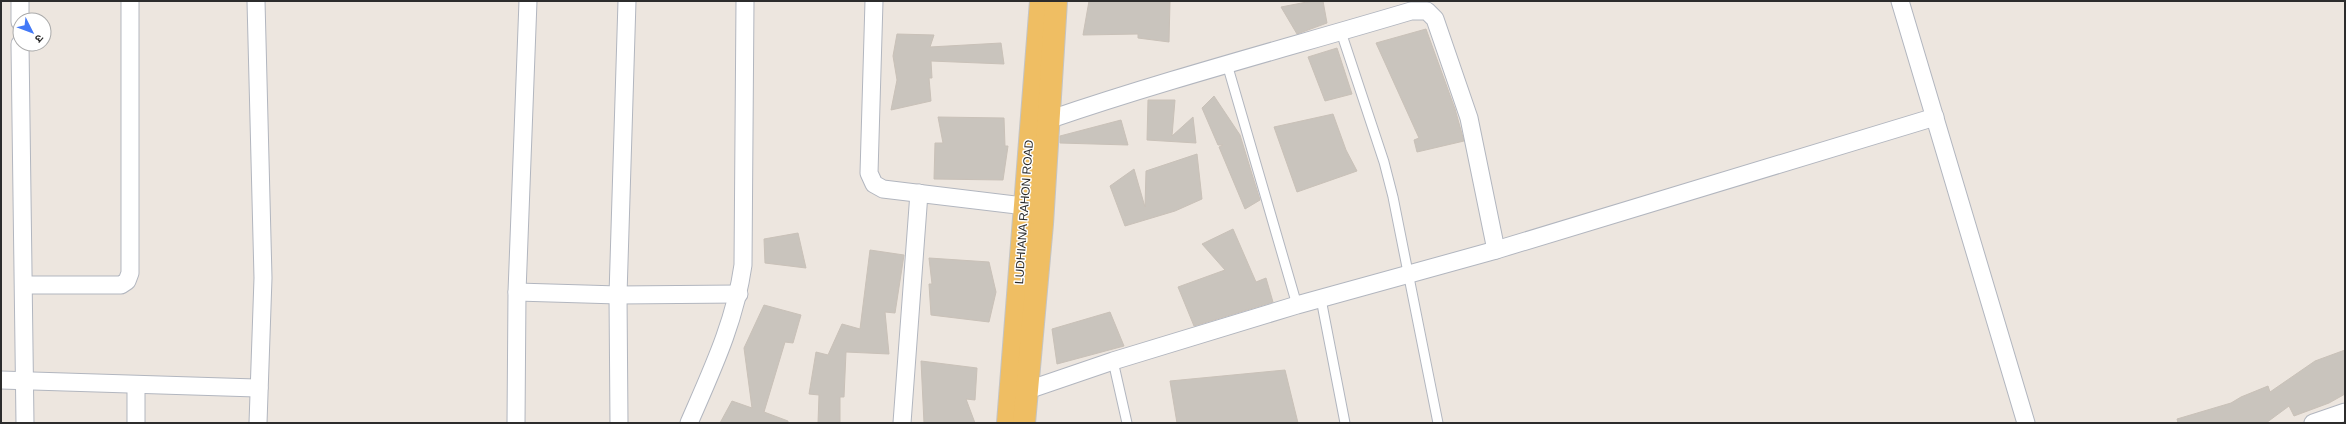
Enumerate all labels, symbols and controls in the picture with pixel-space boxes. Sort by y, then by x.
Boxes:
north arrow [12,12,52,52]
text: उ [32,32,46,46]
street label: LUDHIANA RAHON ROAD [1012,139,1036,285]

